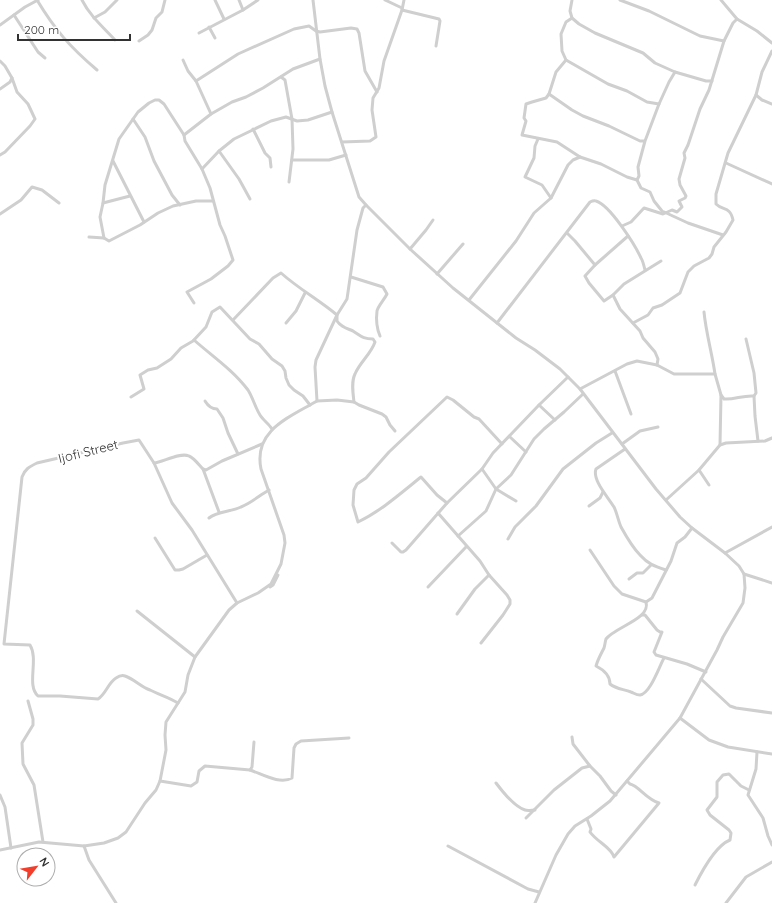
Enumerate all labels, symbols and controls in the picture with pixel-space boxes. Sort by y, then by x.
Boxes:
scale bar [18,16,130,42]
text: 200 m [24,22,59,37]
street label: Ijofi Street [56,436,120,466]
north arrow [16,847,56,887]
text: N [36,855,53,869]

